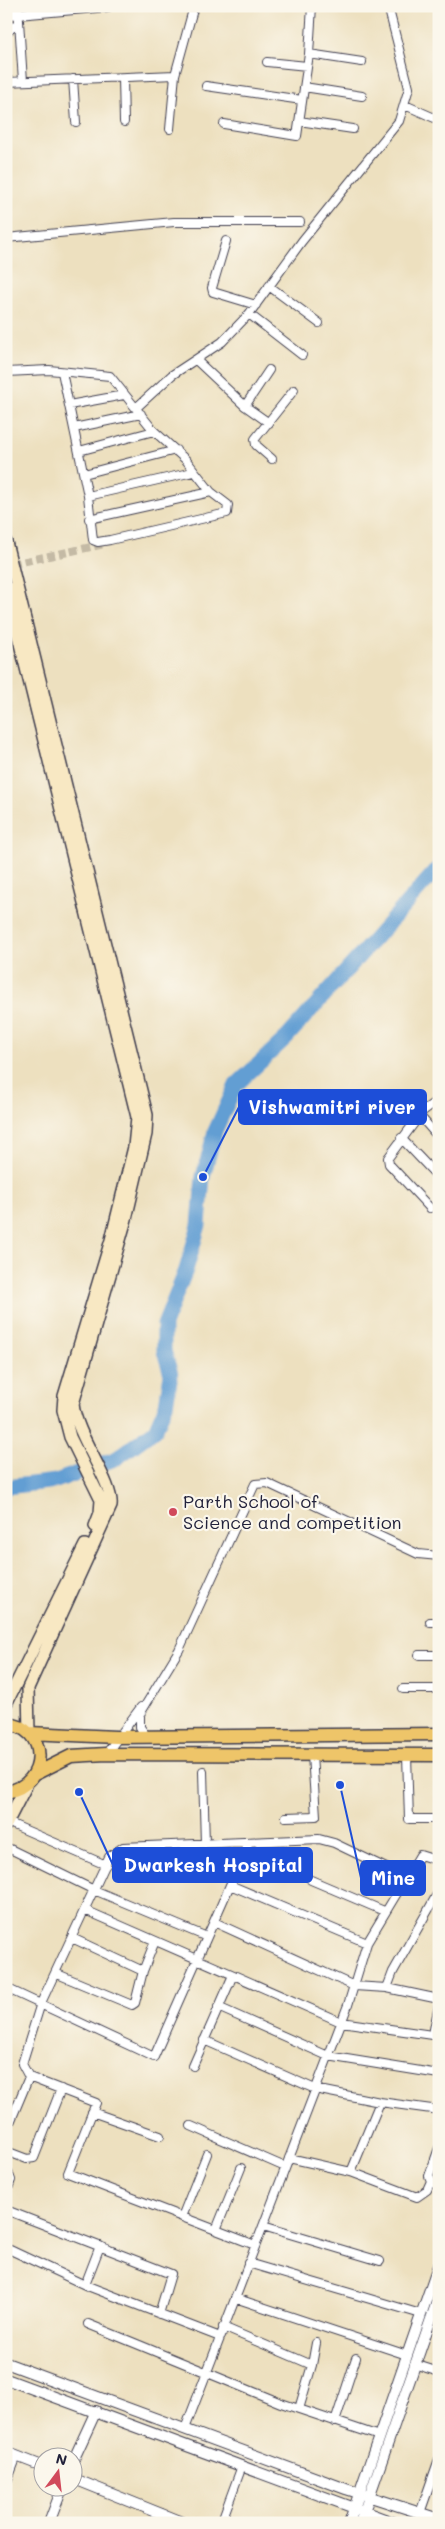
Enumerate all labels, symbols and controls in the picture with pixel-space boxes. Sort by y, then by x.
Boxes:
callout: Vishwamitri river [239,1090,426,1124]
text: Vishwamitri river [249,1094,416,1119]
place label: Parth School of Science and competition [183,1489,402,1534]
marker: Parth School of Science and competition [167,1506,179,1518]
callout: Dwarkesh Hospital [113,1848,312,1882]
text: Dwarkesh Hospital [124,1852,302,1877]
callout: Mine [361,1861,425,1895]
text: Mine [371,1865,415,1890]
north arrow [32,2446,82,2496]
text: N [54,2448,69,2470]

